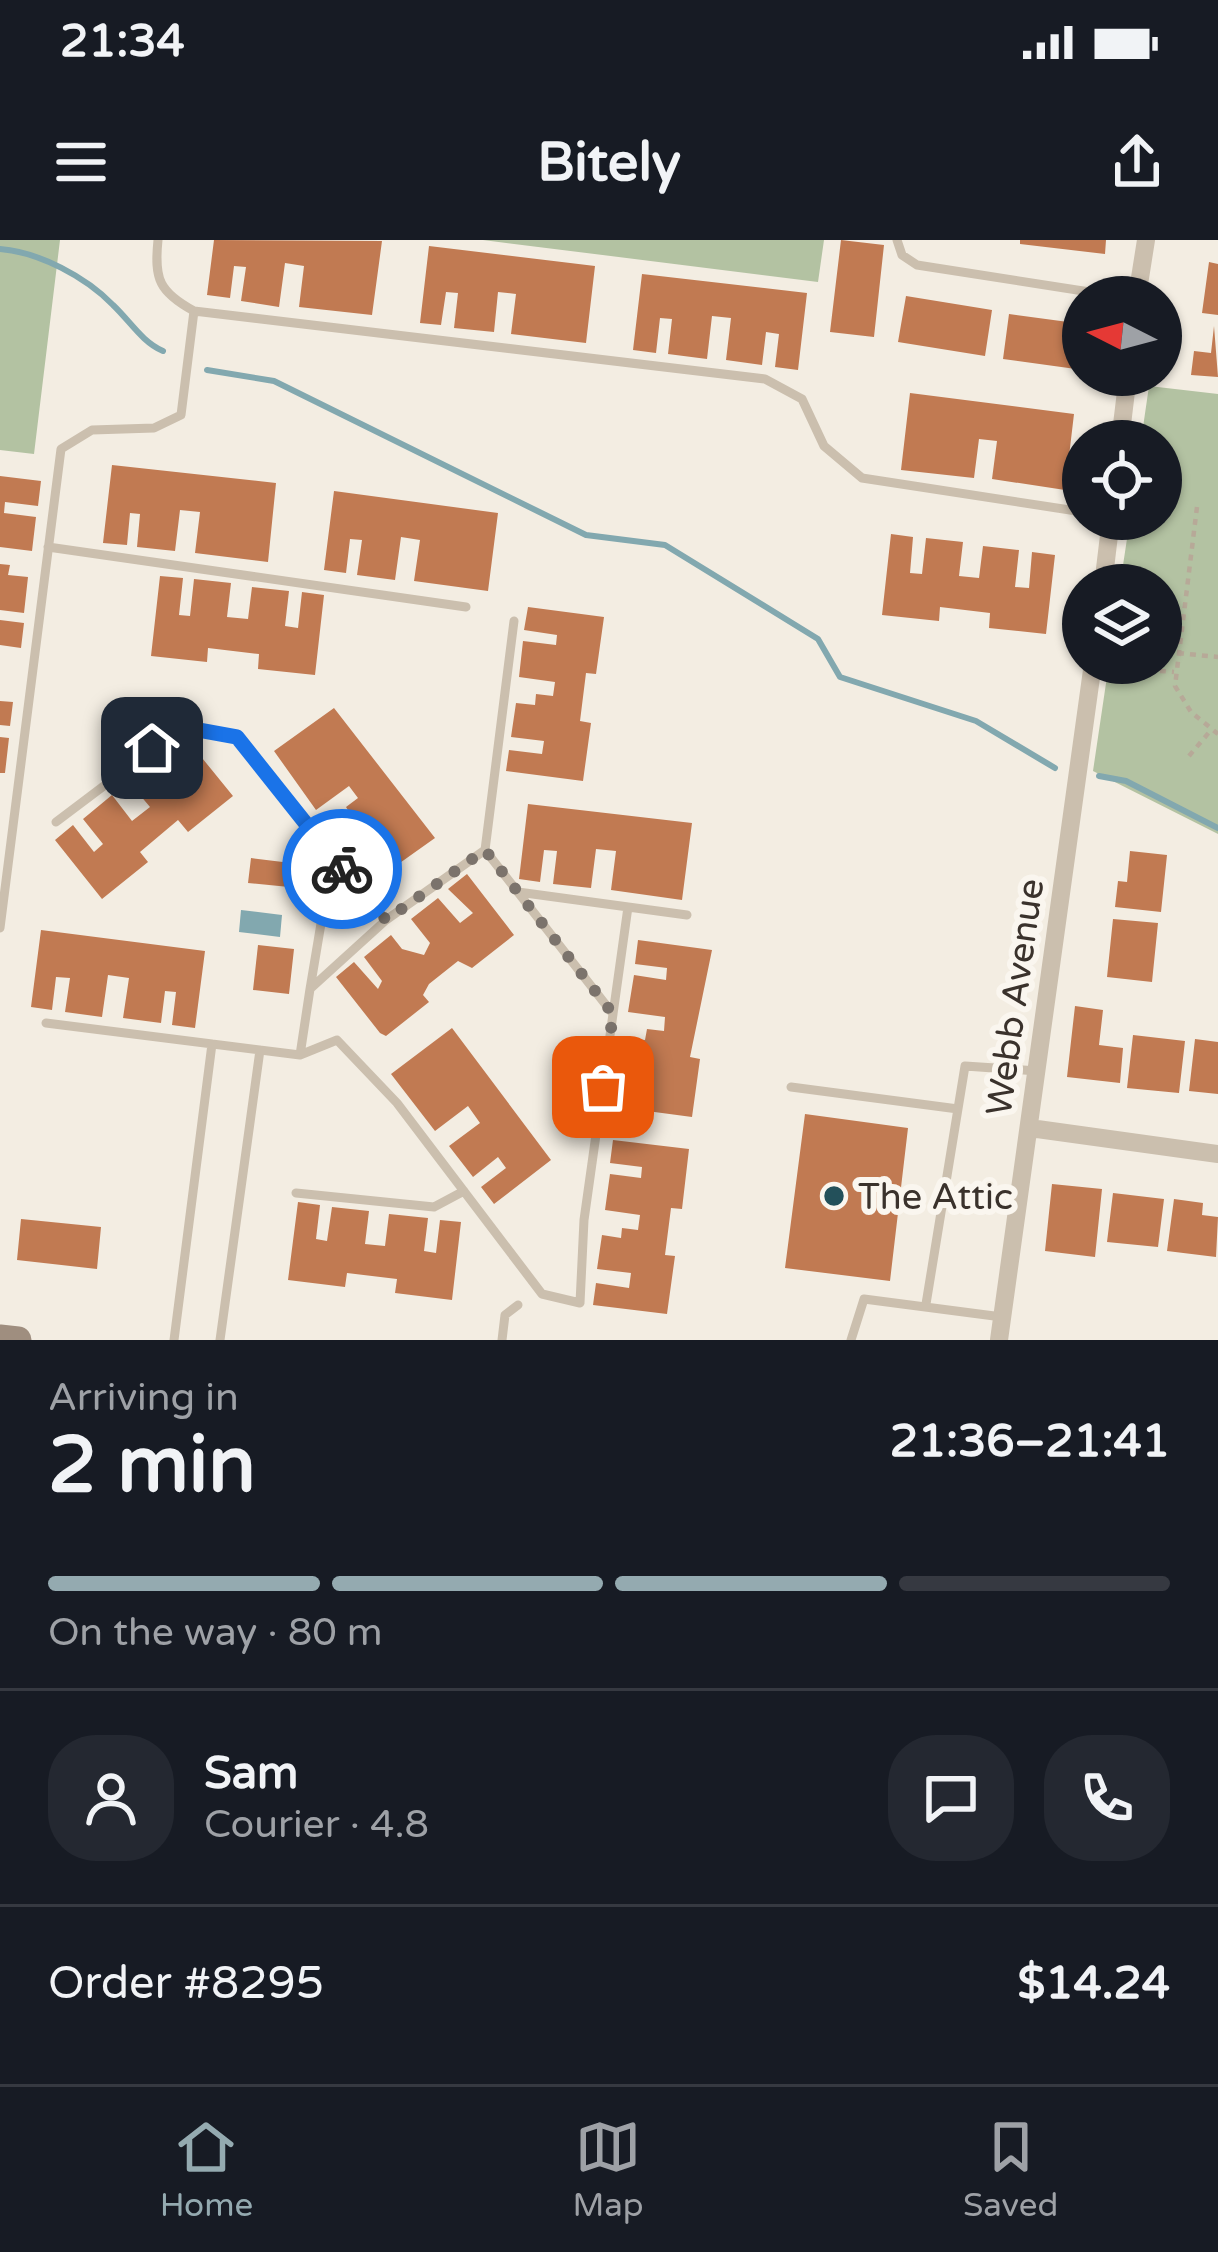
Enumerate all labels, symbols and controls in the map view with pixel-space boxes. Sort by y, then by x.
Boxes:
text: 21:34 [60,15,185,69]
icon: menu [48,129,114,195]
icon: share [1104,129,1170,195]
text: Bitely [537,130,681,195]
north arrow [1062,276,1182,396]
map controls [1062,276,1182,684]
button: locate [1062,420,1182,540]
button: layers [1062,564,1182,684]
pin [101,697,203,799]
icon: home [119,715,185,781]
courier [282,809,402,929]
icon: bike [309,836,375,902]
street label: Webb Avenue [978,876,1053,1118]
pin [552,1036,654,1138]
icon: bag [570,1054,636,1120]
place label: The Attic [858,1176,1013,1219]
marker: The Attic [821,1183,847,1209]
text: Arriving in [48,1374,239,1421]
text: 21:36–21:41 [890,1415,1170,1469]
text: 2 min [48,1419,256,1513]
text: On the way · 80 m [48,1609,383,1656]
button: person [48,1735,174,1861]
button: chat [888,1735,1014,1861]
button: phone [1044,1735,1170,1861]
text: Sam [204,1747,298,1801]
text: Courier · 4.8 [204,1801,429,1848]
text: Order #8295 [48,1957,324,2011]
text: $14.24 [1018,1957,1170,2011]
tab: Home [160,2114,253,2225]
tab: Map [572,2114,644,2225]
tab: Saved [963,2114,1058,2225]

